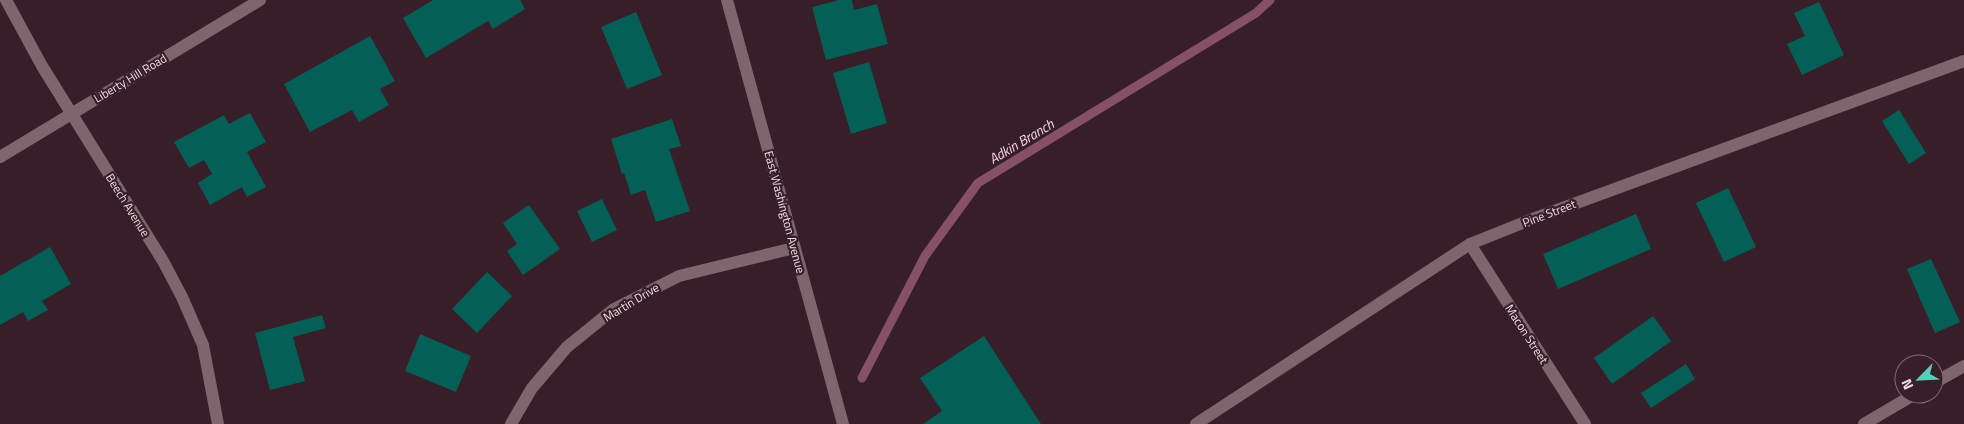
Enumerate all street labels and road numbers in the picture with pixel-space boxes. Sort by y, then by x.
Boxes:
street label: Liberty Hill Road [90,49,170,107]
street label: East Washington Avenue [760,149,810,275]
street label: Beech Avenue [101,170,155,240]
street label: Pine Street [1520,194,1579,232]
street label: Martin Drive [599,278,663,326]
street label: Macon Street [1501,300,1554,368]

